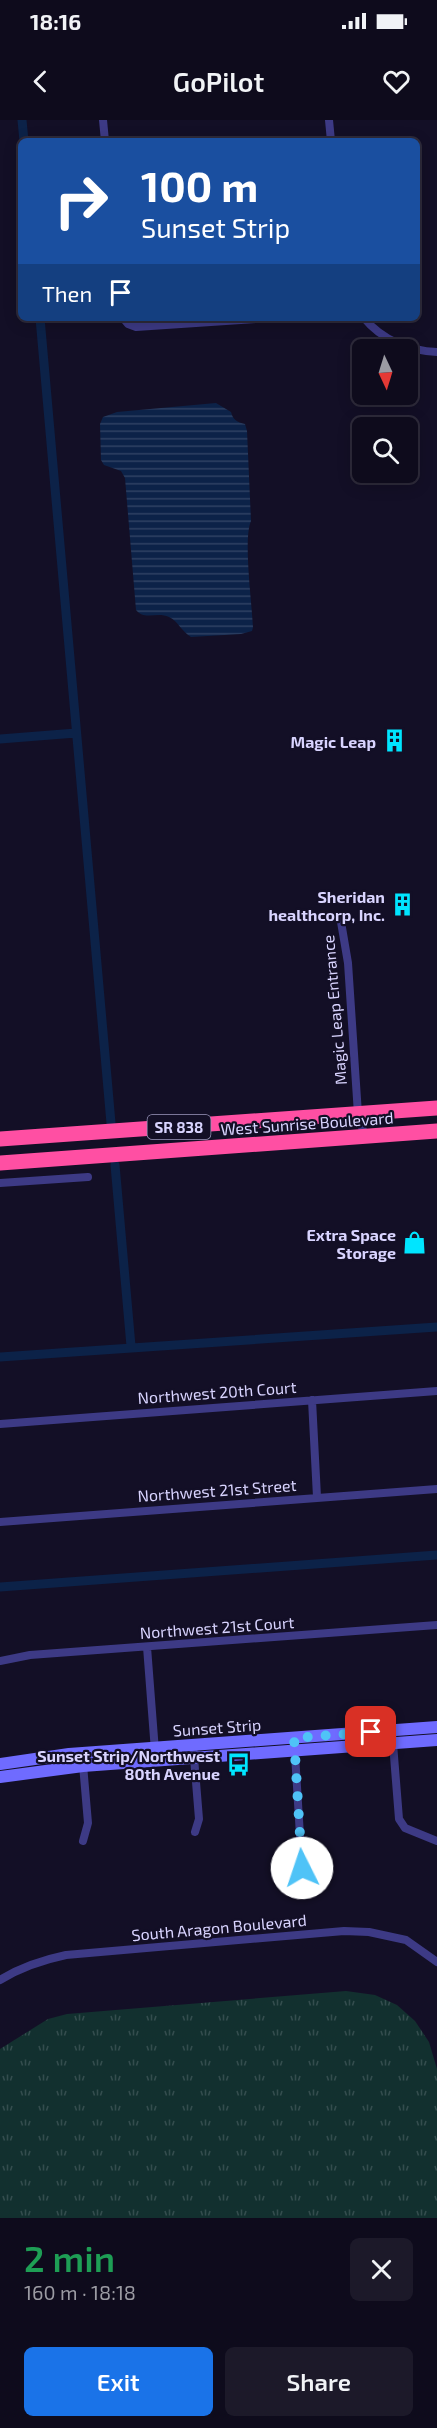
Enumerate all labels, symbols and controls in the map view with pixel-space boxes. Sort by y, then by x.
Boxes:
text: 18:16 [30,8,81,34]
icon: back [24,65,57,98]
text: GoPilot [173,65,264,97]
icon: heart [380,65,413,98]
text: 100 m [141,160,258,210]
icon: right [42,162,120,240]
text: Sunset Strip [141,211,290,243]
icon: arrive [104,276,137,309]
text: Then [42,280,92,306]
north arrow [352,339,418,405]
map controls [352,339,418,483]
button: search [352,417,418,483]
building icon: Magic Leap [381,728,407,754]
place label: Magic Leap [291,732,376,751]
place label: Sheridan healthcorp, Inc. [268,887,385,924]
building icon: Sheridan healthcorp, Inc. [390,892,416,918]
street label: Magic Leap Entrance [318,934,350,1086]
street label: West Sunrise Boulevard [220,1107,394,1139]
road number: SR 838 [148,1115,210,1139]
place label: Extra Space Storage [307,1225,396,1262]
shop icon: Extra Space Storage [401,1230,427,1256]
street label: Northwest 20th Court [137,1377,297,1407]
street label: Northwest 21st Street [137,1475,297,1505]
street label: Northwest 21st Court [139,1612,295,1642]
pin [345,1706,396,1757]
street label: Sunset Strip [172,1714,262,1740]
icon: arrive [354,1715,387,1748]
place label: Sunset Strip/Northwest 80th Avenue [37,1746,220,1783]
bus stop icon: Sunset Strip/Northwest 80th Avenue [225,1751,251,1777]
position arrow [270,1836,334,1900]
street label: South Aragon Boulevard [131,1910,307,1944]
text: 2 min [24,2236,115,2279]
button: close [350,2238,413,2301]
text: 160 m · 18:18 [24,2280,136,2304]
button: Exit [24,2347,213,2416]
button: Share [225,2347,413,2416]

